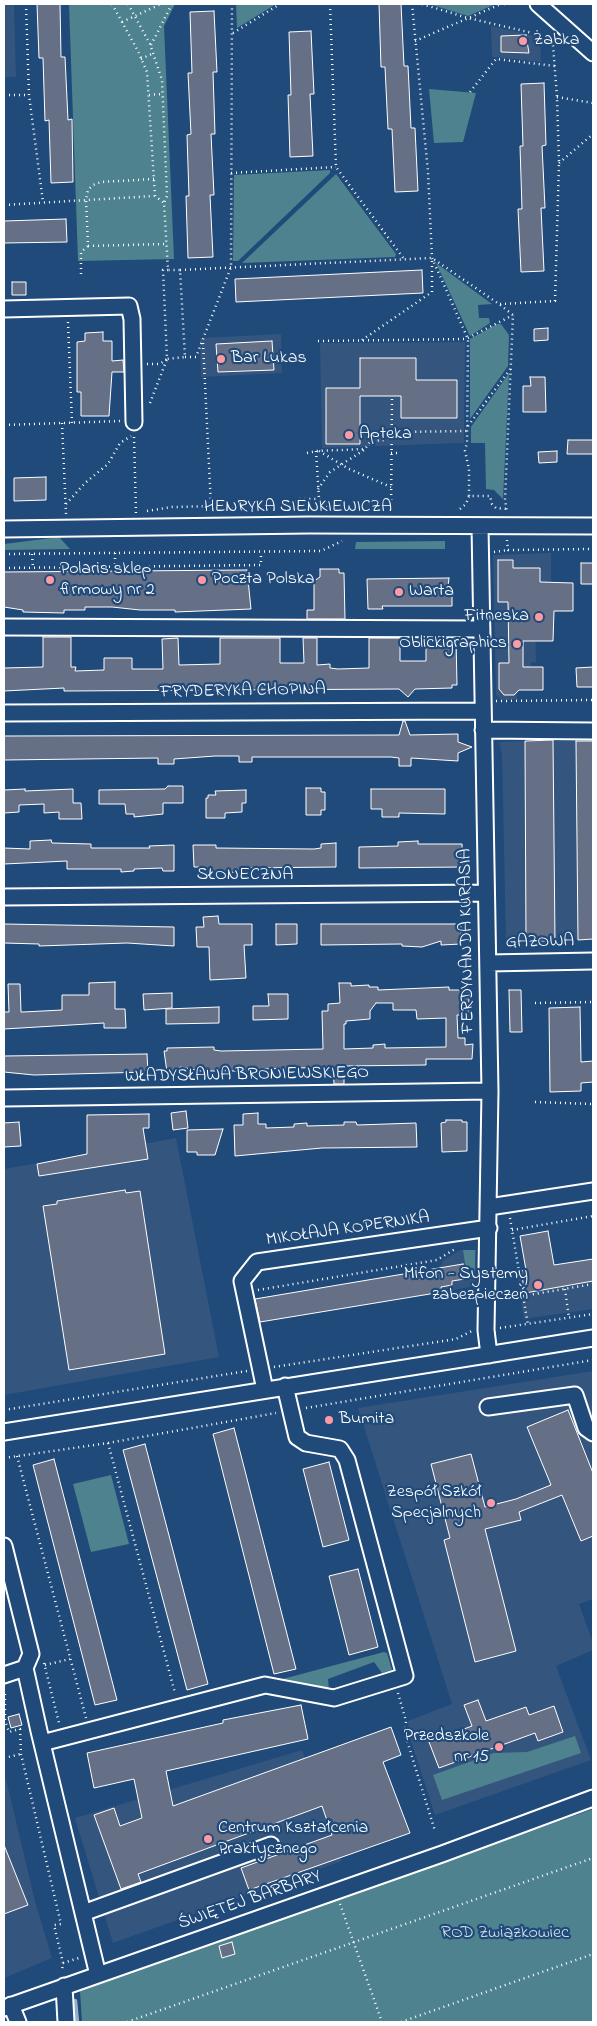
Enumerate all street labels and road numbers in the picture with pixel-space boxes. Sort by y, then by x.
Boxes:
street label: HENRYKA SIENKIEWICZA [204,497,392,519]
street label: FRYDERYKA CHOPINA [160,680,326,704]
street label: FERDYNANDA KURASIA [456,848,480,1034]
street label: SŁONECZNA [197,865,293,887]
street label: GAZOWA [505,932,575,954]
street label: WŁADYSŁAWA BRONIEWSKIEGO [125,1063,369,1089]
street label: MIKOŁAJA KOPERNIKA [265,1208,431,1252]
street label: ŚWIĘTEJ BARBARY [176,1866,324,1936]

